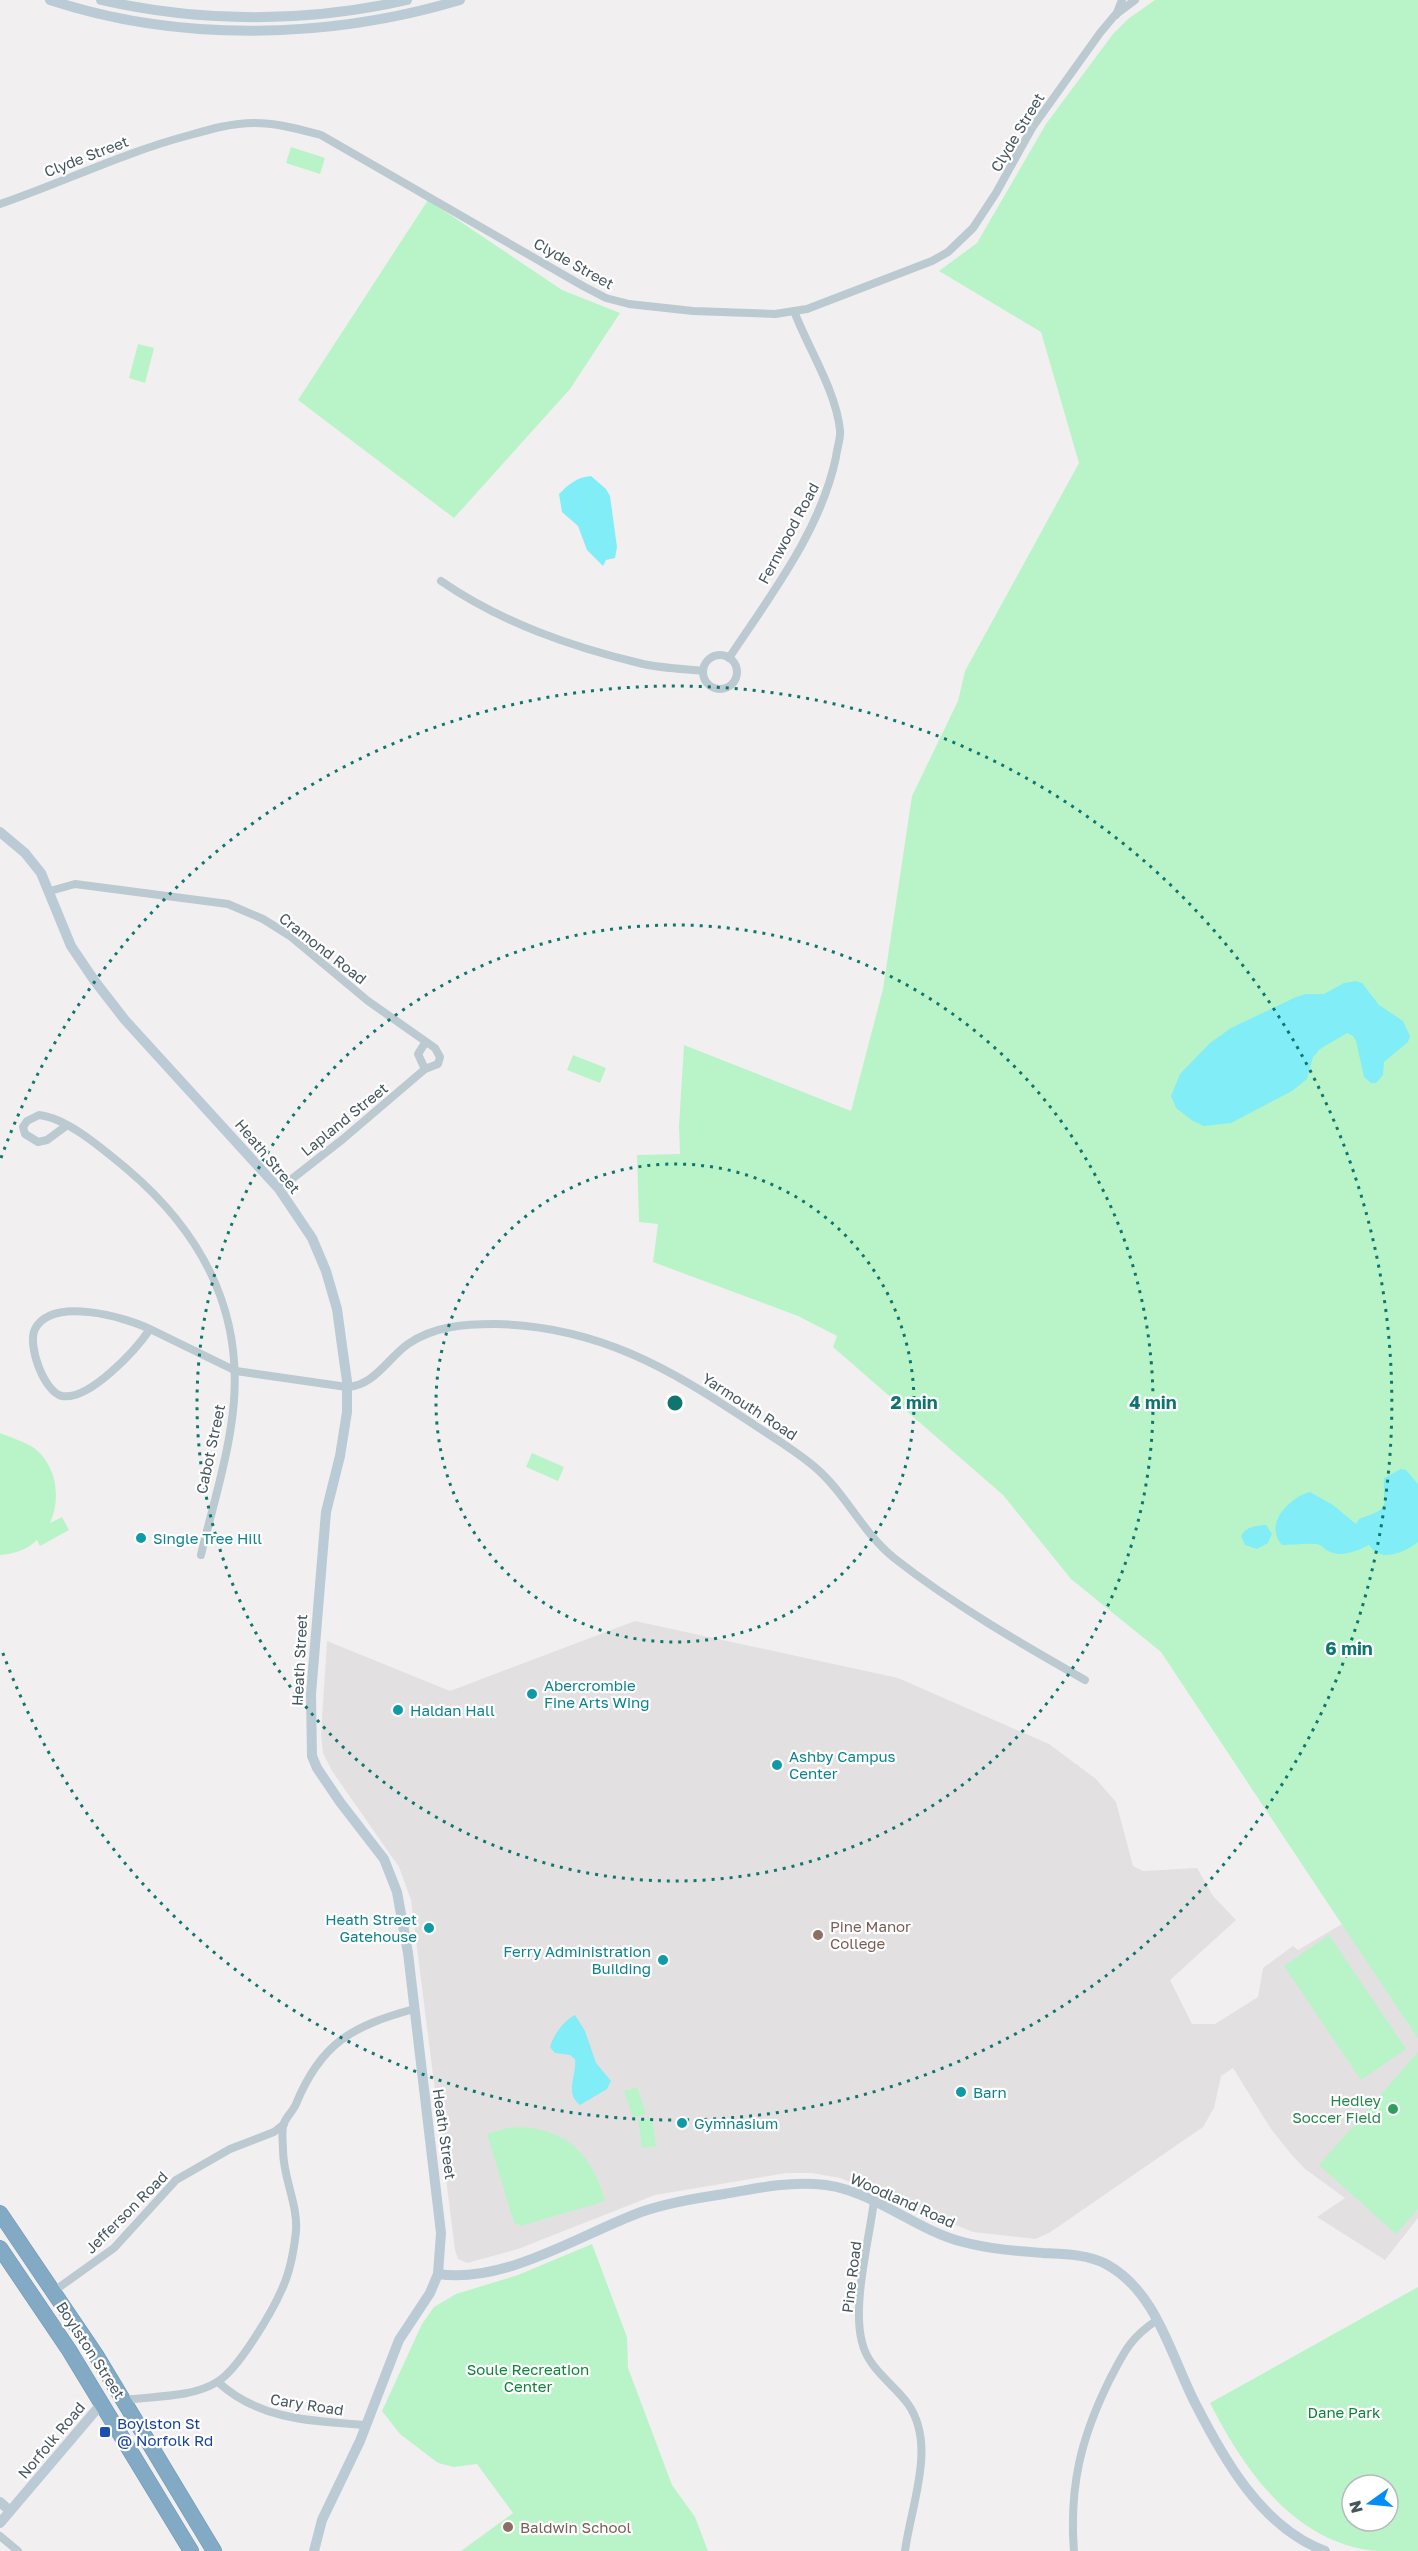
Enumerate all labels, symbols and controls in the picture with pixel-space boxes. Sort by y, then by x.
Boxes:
street label: Clyde Street [986,89,1048,175]
street label: Clyde Street [41,132,131,180]
street label: Clyde Street [531,234,617,292]
street label: Fernwood Road [754,479,822,587]
street label: Cramond Road [276,908,370,988]
street label: Lapland Street [297,1079,391,1159]
street label: Heath Street [232,1115,304,1197]
street label: Yarmouth Road [699,1369,801,1443]
text: 2 min [890,1391,938,1413]
text: 4 min [1129,1391,1177,1413]
centre of rings [665,1393,685,1413]
street label: Cabot Street [192,1403,228,1495]
place label: Single Tree Hill [153,1529,262,1547]
marker: Single Tree Hill [134,1531,148,1545]
street label: Heath Street [288,1614,310,1706]
text: 6 min [1325,1637,1373,1659]
place label: Abercrombie Fine Arts Wing [544,1676,649,1711]
marker: Abercrombie Fine Arts Wing [525,1687,539,1701]
place label: Haldan Hall [410,1701,495,1719]
marker: Haldan Hall [391,1703,405,1717]
place label: Ashby Campus Center [789,1747,895,1782]
marker: Ashby Campus Center [770,1758,784,1772]
place label: Heath Street Gatehouse [325,1910,417,1945]
place label: Pine Manor College [830,1917,911,1952]
marker: Heath Street Gatehouse [422,1921,436,1935]
marker: Pine Manor College [811,1928,825,1942]
place label: Ferry Administration Building [503,1942,651,1977]
marker: Ferry Administration Building [656,1953,670,1967]
place label: Barn [973,2083,1007,2101]
marker: Barn [954,2085,968,2099]
street label: Heath Street [430,2087,460,2181]
place label: Hedley Soccer Field [1292,2091,1382,2126]
marker: Hedley Soccer Field [1386,2102,1400,2116]
place label: Gymnasium [694,2114,778,2132]
marker: Gymnasium [675,2116,689,2130]
street label: Jefferson Road [81,2167,171,2257]
street label: Woodland Road [848,2169,958,2231]
street label: Pine Road [838,2240,864,2314]
street label: Boylston Street [53,2298,129,2402]
park label: Soule Recreation Center [467,2360,589,2395]
street label: Cary Road [269,2389,345,2419]
street label: Norfolk Road [14,2398,88,2482]
park label: Dane Park [1307,2403,1381,2421]
place label: Boylston St @ Norfolk Rd [117,2414,213,2449]
marker: Boylston St @ Norfolk Rd [98,2425,112,2439]
north arrow [1340,2473,1400,2533]
text: N [1344,2498,1367,2515]
place label: Baldwin School [520,2518,632,2536]
marker: Baldwin School [501,2520,515,2534]

